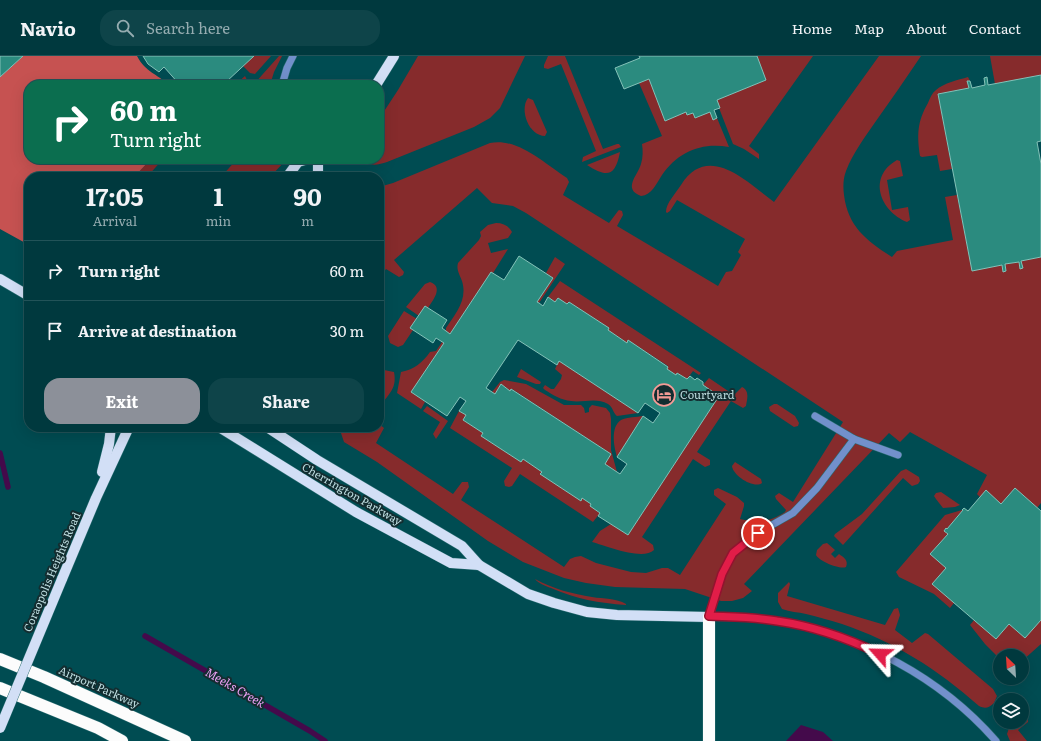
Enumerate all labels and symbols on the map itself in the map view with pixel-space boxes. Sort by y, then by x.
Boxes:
hotel icon: Courtyard [651,382,677,408]
place label: Courtyard [680,386,735,402]
street label: Cherrington Parkway [300,458,406,529]
street label: Coraopolis Heights Road [19,509,84,634]
pin [741,516,775,550]
position arrow [859,633,901,675]
north arrow [993,649,1029,685]
street label: Airport Parkway [56,661,143,711]
water label: Meeks Creek [202,663,269,712]

